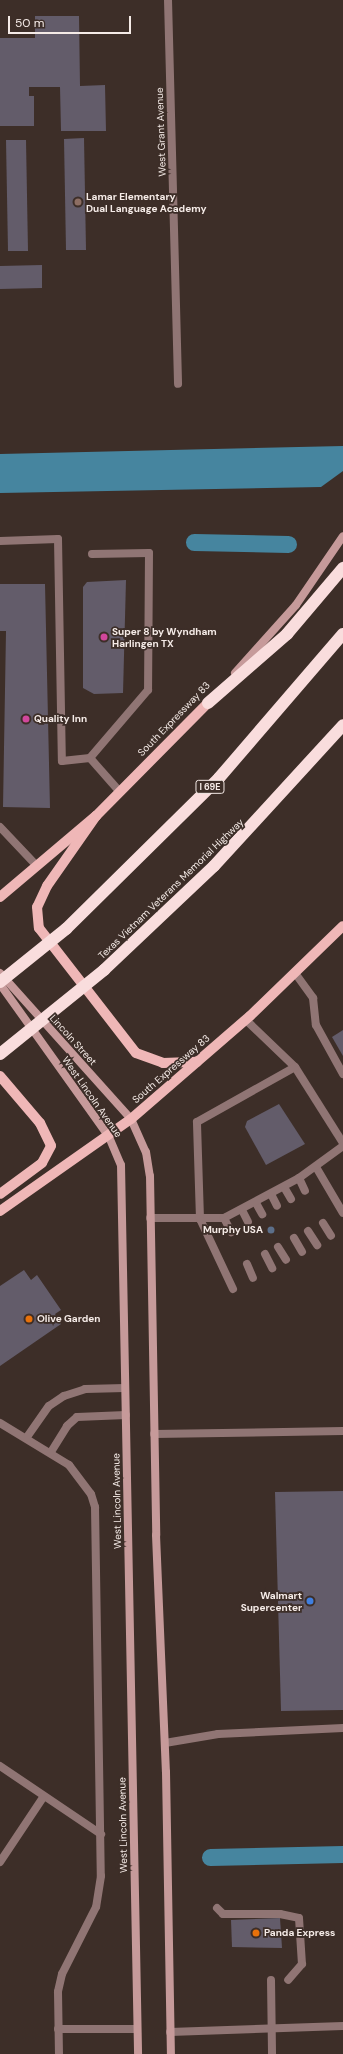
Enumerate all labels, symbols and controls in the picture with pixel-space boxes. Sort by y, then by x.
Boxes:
scale bar [10,8,133,34]
text: 50 m [15,15,44,31]
street label: West Grant Avenue [153,87,169,177]
place label: Lamar Elementary Dual Language Academy [86,190,206,214]
marker: Lamar Elementary Dual Language Academy [73,197,83,207]
place label: Super 8 by Wyndham Harlingen TX [112,625,217,648]
marker: Super 8 by Wyndham Harlingen TX [99,632,109,642]
street label: South Expressway 83 [135,679,213,759]
place label: Quality Inn [34,713,87,725]
marker: Quality Inn [21,714,31,724]
road number: I 69E [195,780,225,794]
street label: Texas Vietnam Veterans Memorial Highway [96,816,246,962]
street label: Lincoln Street [47,1012,99,1068]
street label: South Expressway 83 [130,1032,212,1106]
street label: West Lincoln Avenue [60,1054,124,1140]
place label: Murphy USA [203,1224,263,1236]
marker: Murphy USA [266,1225,276,1235]
place label: Olive Garden [37,1313,100,1325]
marker: Olive Garden [24,1314,34,1324]
street label: West Lincoln Avenue [110,1453,124,1549]
place label: Walmart Supercenter [241,1589,302,1612]
marker: Walmart Supercenter [305,1596,315,1606]
street label: West Lincoln Avenue [116,1777,130,1873]
place label: Panda Express [264,1927,335,1939]
marker: Panda Express [251,1928,261,1938]

